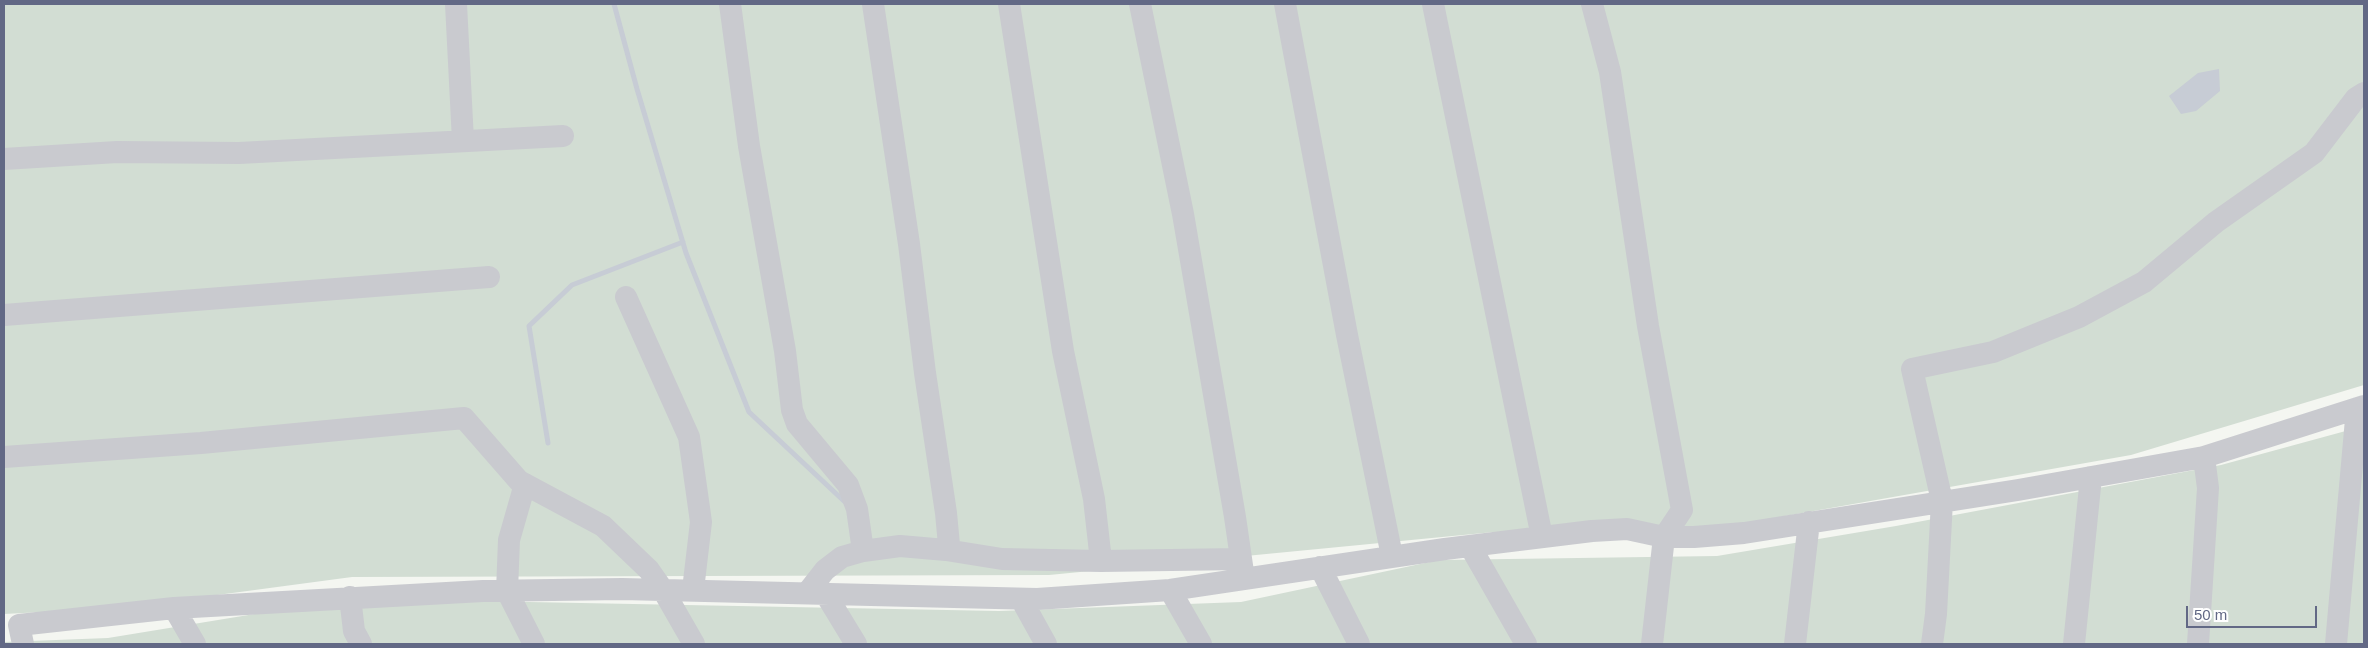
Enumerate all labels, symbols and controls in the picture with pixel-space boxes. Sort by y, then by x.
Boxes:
scale bar [2188,596,2319,628]
text: 50 m [2194,606,2227,623]

